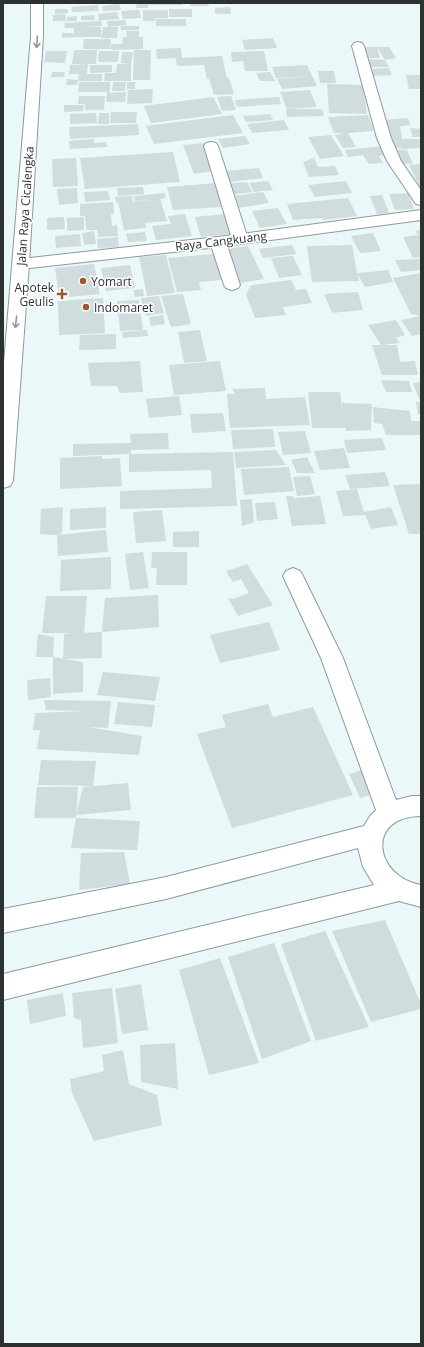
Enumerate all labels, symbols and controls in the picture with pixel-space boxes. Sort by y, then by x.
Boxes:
one-way arrow [33,35,40,48]
street label: Jalan Raya Cicalengka [12,146,38,267]
street label: Raya Cangkuang [174,227,268,255]
place label: Yomart [91,273,132,290]
marker: Yomart [78,276,88,286]
place label: Apotek Geulis [15,279,55,310]
marker: Apotek Geulis [57,289,67,299]
place label: Indomaret [94,299,153,316]
marker: Indomaret [81,302,91,312]
one-way arrow [13,315,20,328]

